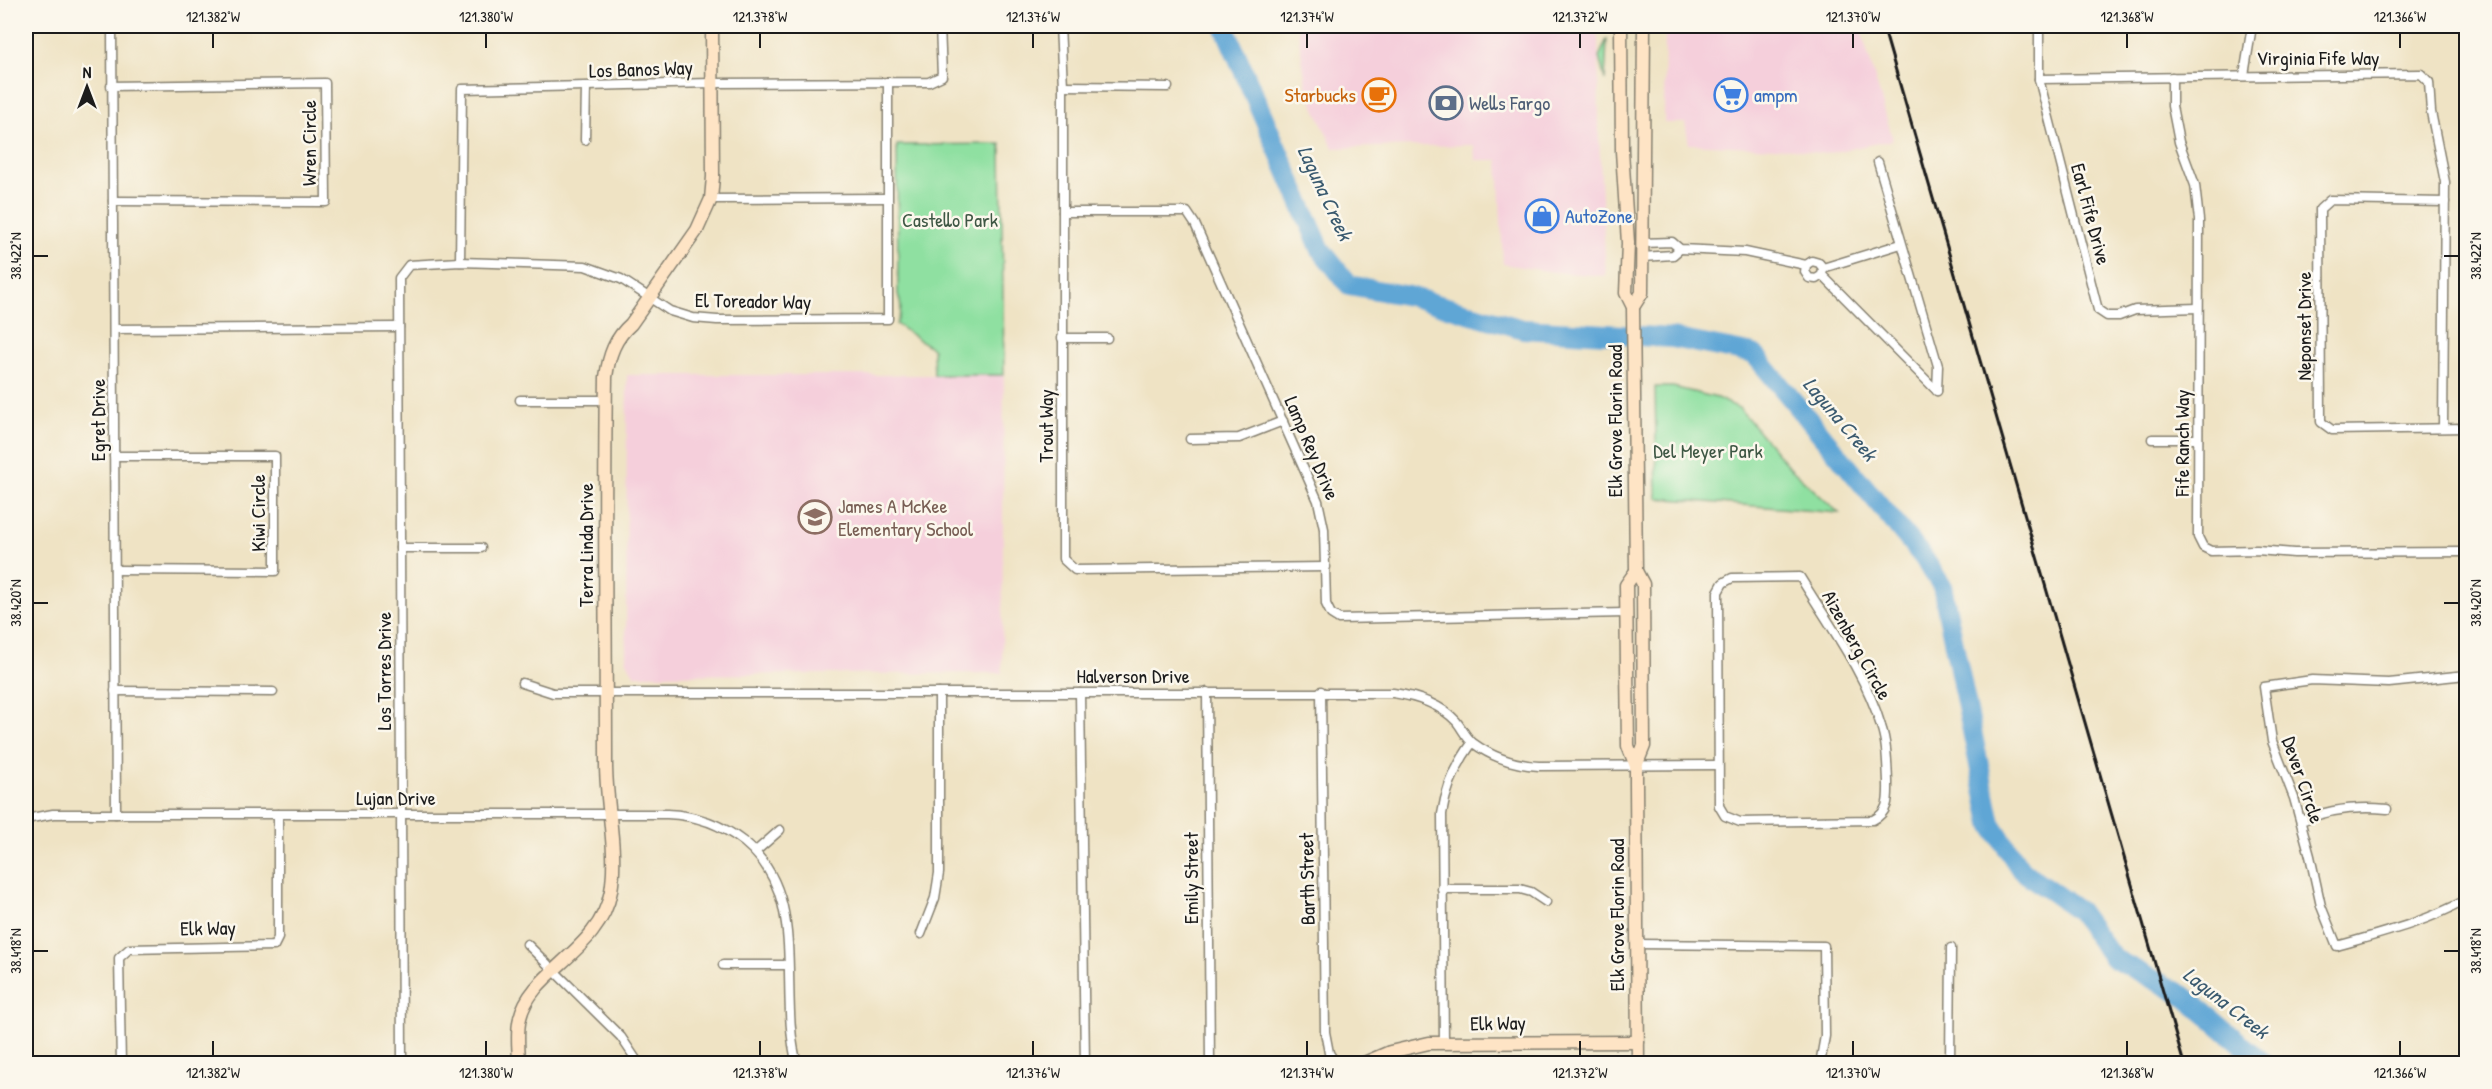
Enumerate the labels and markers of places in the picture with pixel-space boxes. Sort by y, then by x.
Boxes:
cafe icon: Starbucks [1361,77,1397,113]
supermarket icon: ampm [1713,77,1749,113]
place label: Starbucks [1284,81,1356,108]
place label: ampm [1754,81,1798,108]
bank icon: Wells Fargo [1428,85,1464,121]
place label: Wells Fargo [1469,89,1550,116]
shop icon: AutoZone [1524,198,1560,234]
place label: AutoZone [1565,202,1633,229]
place label: James A McKee Elementary School [838,492,974,542]
school or university icon: James A McKee Elementary School [797,499,833,535]

